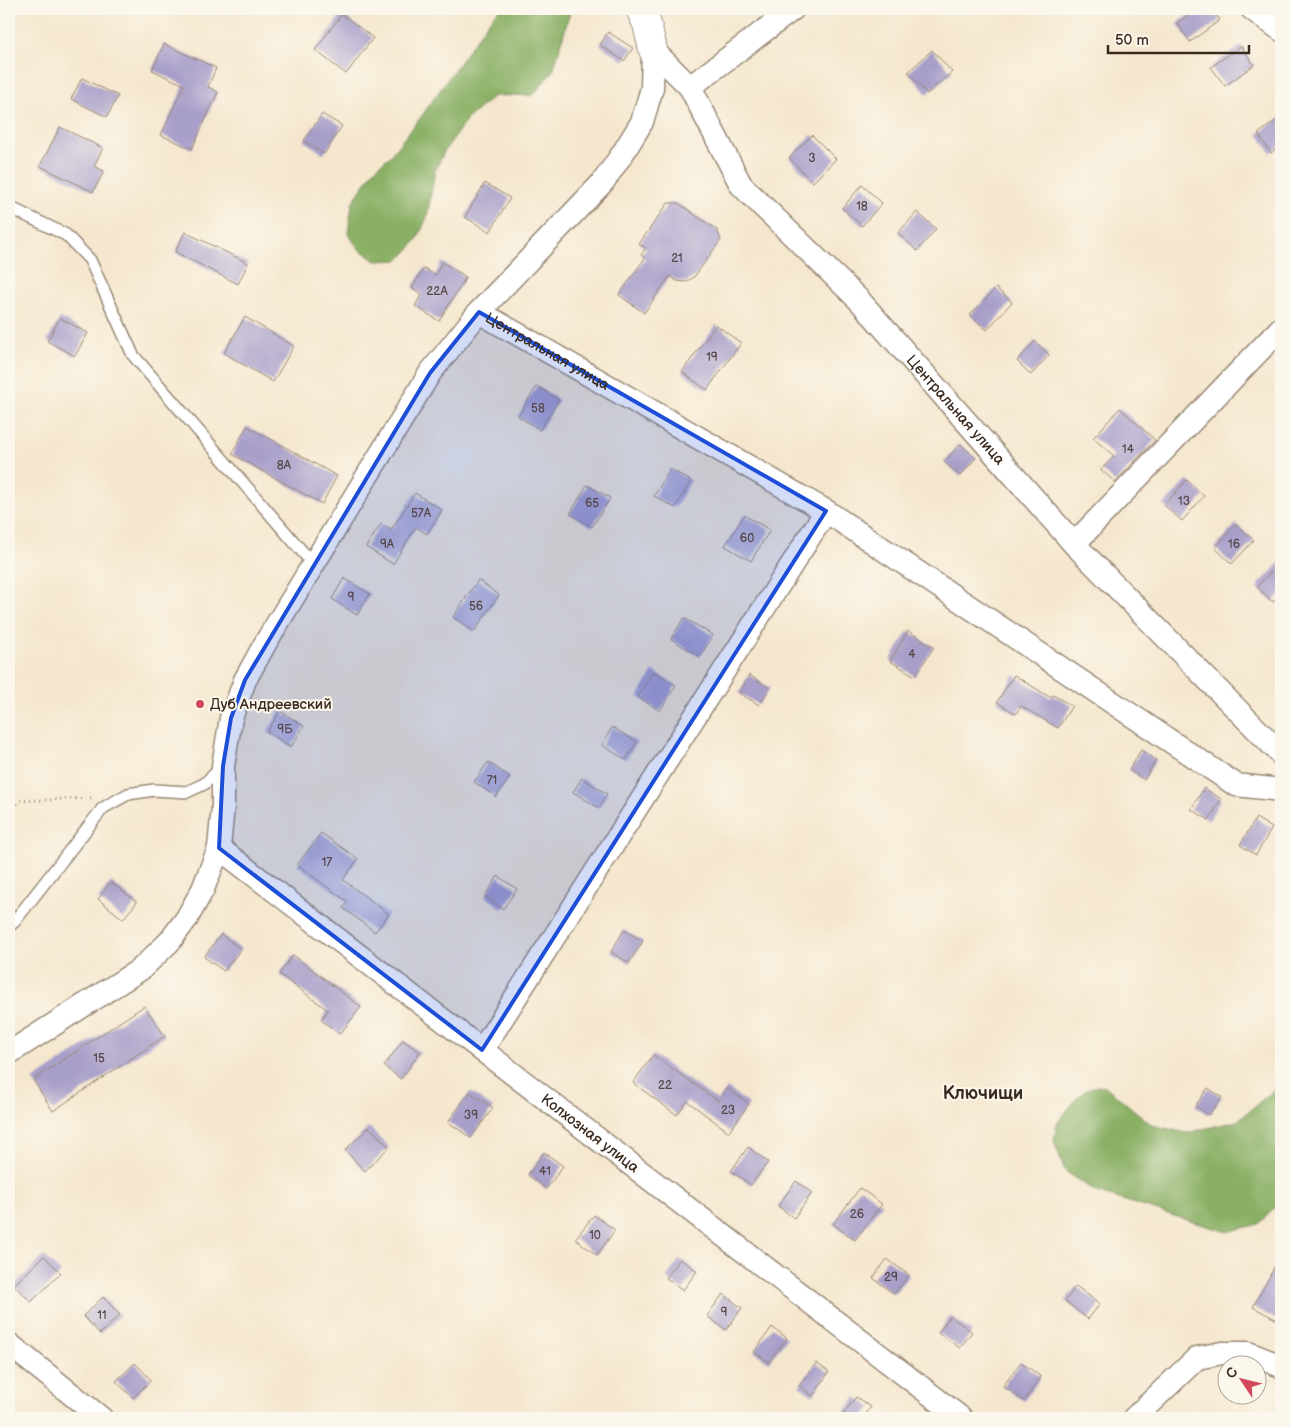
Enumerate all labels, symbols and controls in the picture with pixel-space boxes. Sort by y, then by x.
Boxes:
scale bar [1108,22,1249,54]
text: 50 m [1115,31,1149,50]
house number: 3 [808,151,816,166]
house number: 18 [856,199,868,214]
house number: 21 [671,251,683,266]
house number: 22А [426,284,448,299]
street label: Центральная улица [482,308,613,394]
house number: 19 [706,350,718,365]
street label: Центральная улица [902,351,1009,469]
house number: 58 [531,401,545,416]
house number: 14 [1122,442,1135,457]
house number: 8А [277,458,292,473]
house number: 13 [1178,494,1190,509]
house number: 65 [585,496,599,511]
house number: 57А [411,506,432,521]
house number: 60 [740,531,754,546]
house number: 9А [380,537,395,552]
house number: 16 [1228,537,1240,552]
house number: 9 [348,590,355,605]
house number: 56 [469,599,483,614]
house number: 4 [908,647,916,662]
place label: Дуб Андреевский [210,695,332,714]
marker: Дуб Андреевский [194,698,206,710]
house number: 9Б [277,722,293,737]
house number: 71 [487,773,497,788]
house number: 17 [322,855,332,870]
house number: 15 [93,1051,105,1066]
house number: 22 [658,1078,672,1093]
district label: Ключищи [943,1083,1023,1104]
street label: Колхозная улица [537,1089,643,1177]
house number: 23 [721,1103,735,1118]
house number: 39 [464,1108,478,1123]
house number: 41 [539,1164,551,1179]
house number: 26 [850,1207,864,1222]
house number: 10 [589,1228,601,1243]
house number: 29 [884,1270,898,1285]
house number: 9 [721,1305,728,1320]
house number: 11 [97,1308,107,1323]
north arrow [1218,1354,1268,1404]
text: С [1222,1364,1242,1382]

